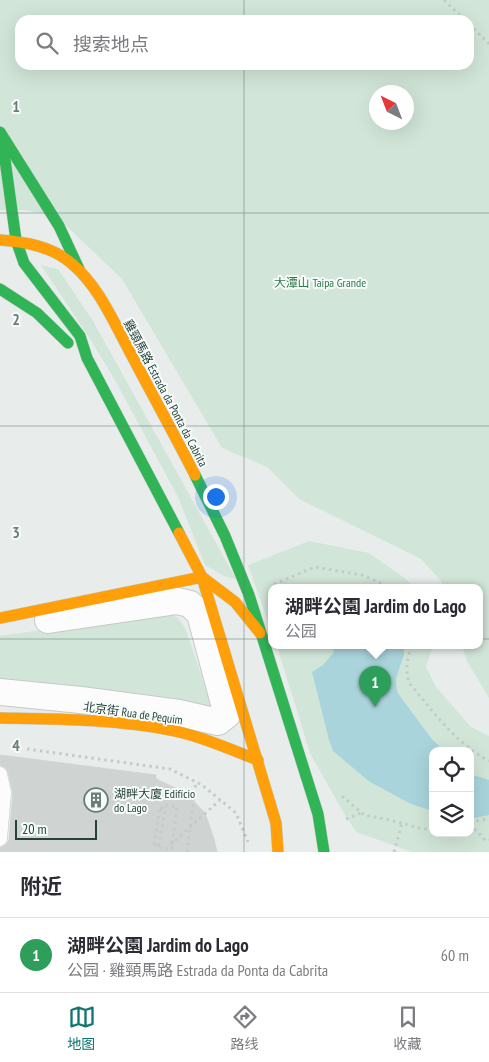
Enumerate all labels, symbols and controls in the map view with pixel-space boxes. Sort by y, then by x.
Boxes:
search box [15,15,474,70]
icon: search [33,29,61,57]
text: 搜索地点 [73,32,149,56]
north arrow [369,85,414,130]
text: 1 [12,96,20,116]
park label: 大潭山 Taipa Grande [274,275,366,290]
text: 2 [12,309,20,329]
street label: 雞頸馬路 Estrada da Ponta da Cabrita [121,317,211,469]
your location [203,484,229,510]
text: 3 [12,522,20,542]
popup [268,584,483,649]
text: 湖畔公園 Jardim do Lago [285,594,466,618]
text: 公园 [285,621,317,641]
pin: 1 [359,666,391,707]
street label: 北京街 Rua de Pequim [82,699,184,727]
text: 4 [12,735,20,755]
map controls [429,747,474,837]
button: locate [429,747,474,792]
place label: 湖畔大廈 Edifício do Lago [114,786,195,815]
building icon: 湖畔大廈 Edifício do Lago [83,787,109,813]
button: layers [429,792,474,837]
scale bar [15,817,98,840]
text: 20 m [22,820,47,838]
text: 附近 [20,873,62,900]
text: 湖畔公園 Jardim do Lago [67,933,249,957]
text: 1 [32,945,40,965]
text: 60 m [441,945,469,965]
text: 公园 · 雞頸馬路 Estrada da Ponta da Cabrita [67,960,328,980]
tab: 地图 [68,1003,96,1053]
tab: 路线 [231,1003,259,1053]
tab: 收藏 [394,1003,422,1053]

